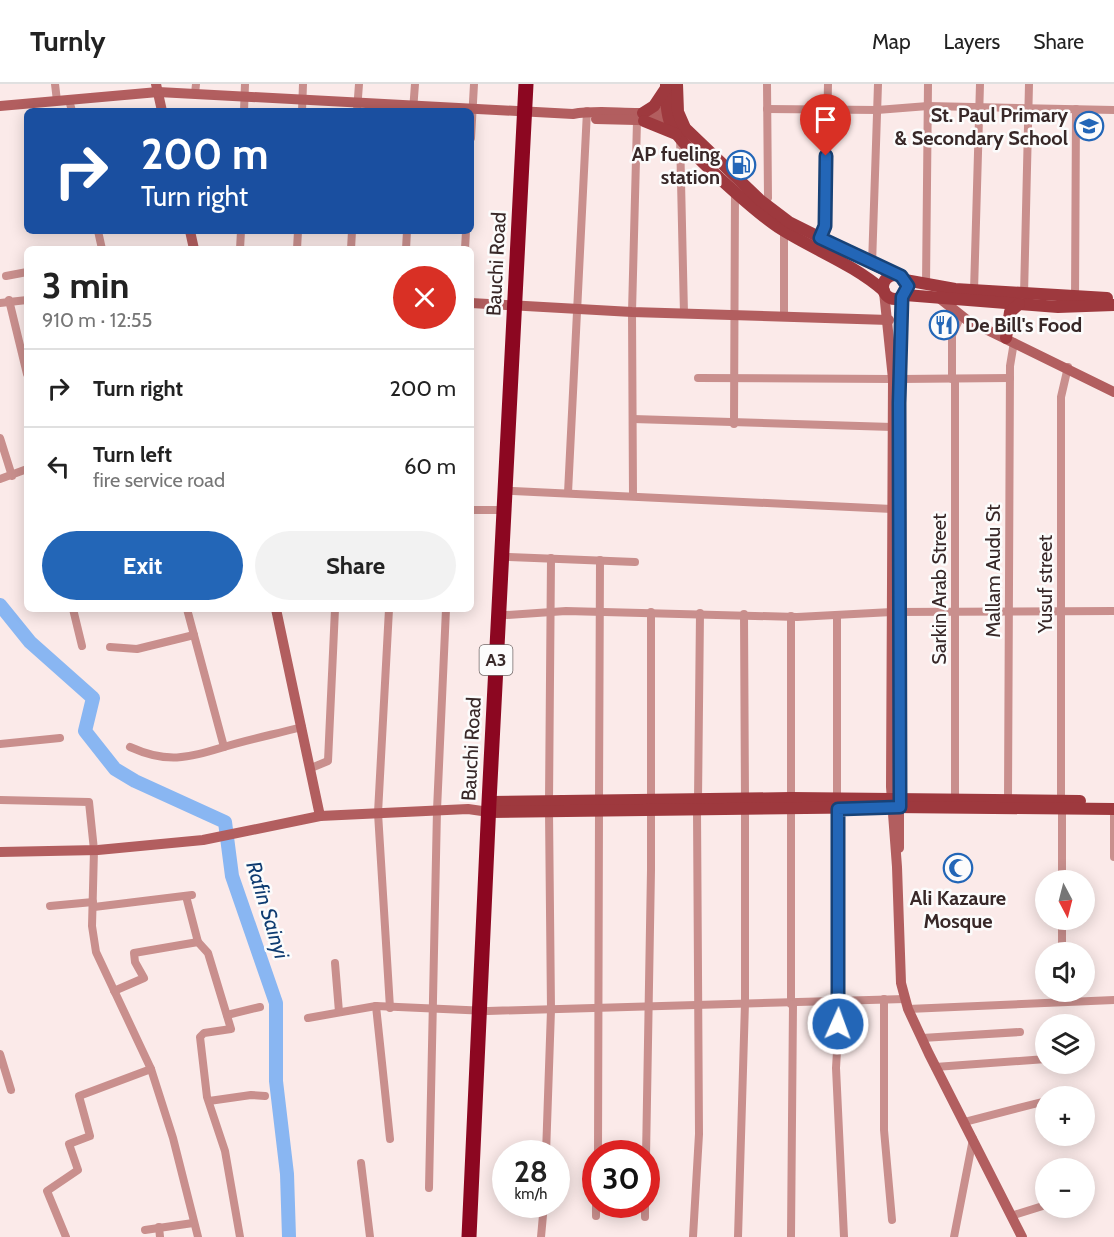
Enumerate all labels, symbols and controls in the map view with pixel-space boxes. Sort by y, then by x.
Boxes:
text: Turnly [30,24,106,58]
text: Map [872,29,911,54]
text: Layers [944,29,1000,54]
text: Share [1033,29,1084,54]
pin [800,94,851,156]
icon: arrive [809,103,842,136]
place label: St. Paul Primary & Secondary School [895,103,1068,150]
school or university icon: St. Paul Primary & Secondary School [1073,110,1105,142]
text: 200 m [141,128,268,180]
icon: right [42,132,120,210]
place label: AP fueling station [632,142,720,189]
fuel station icon: AP fueling station [725,149,757,181]
text: Turn right [141,180,248,213]
street label: Bauchi Road [481,211,511,317]
text: 3 min [42,263,129,307]
button: close [393,266,456,329]
text: 910 m · 12:55 [42,308,152,332]
restaurant icon: De Bill's Food [928,309,960,341]
place label: De Bill's Food [965,313,1082,337]
icon: right [42,372,75,405]
text: Turn right [93,375,183,402]
text: 200 m [390,375,456,402]
text: Turn left [93,441,172,468]
icon: left [42,450,75,483]
text: 60 m [404,453,456,480]
text: fire service road [93,468,225,492]
street label: Mallam Audu St [981,504,1005,638]
street label: Sarkin Arab Street [927,513,951,665]
button: Exit [42,531,243,600]
button: Share [255,531,456,600]
street label: Yusuf street [1033,534,1057,634]
road number: A3 [480,645,512,675]
street label: Bauchi Road [456,696,486,802]
mosque icon: Ali Kazaure Mosque [942,852,974,884]
water label: Rafin Sainyi [241,858,295,962]
north arrow [1035,870,1095,930]
map controls [1035,870,1095,1218]
place label: Ali Kazaure Mosque [910,886,1006,933]
button: sound [1035,942,1095,1002]
position arrow [806,992,870,1056]
button: layers [1035,1014,1095,1074]
button: + [1035,1086,1095,1146]
speed limit sign: 30 [582,1140,660,1218]
text: 28 [514,1153,548,1190]
button: − [1035,1158,1095,1218]
text: km/h [515,1185,547,1203]

